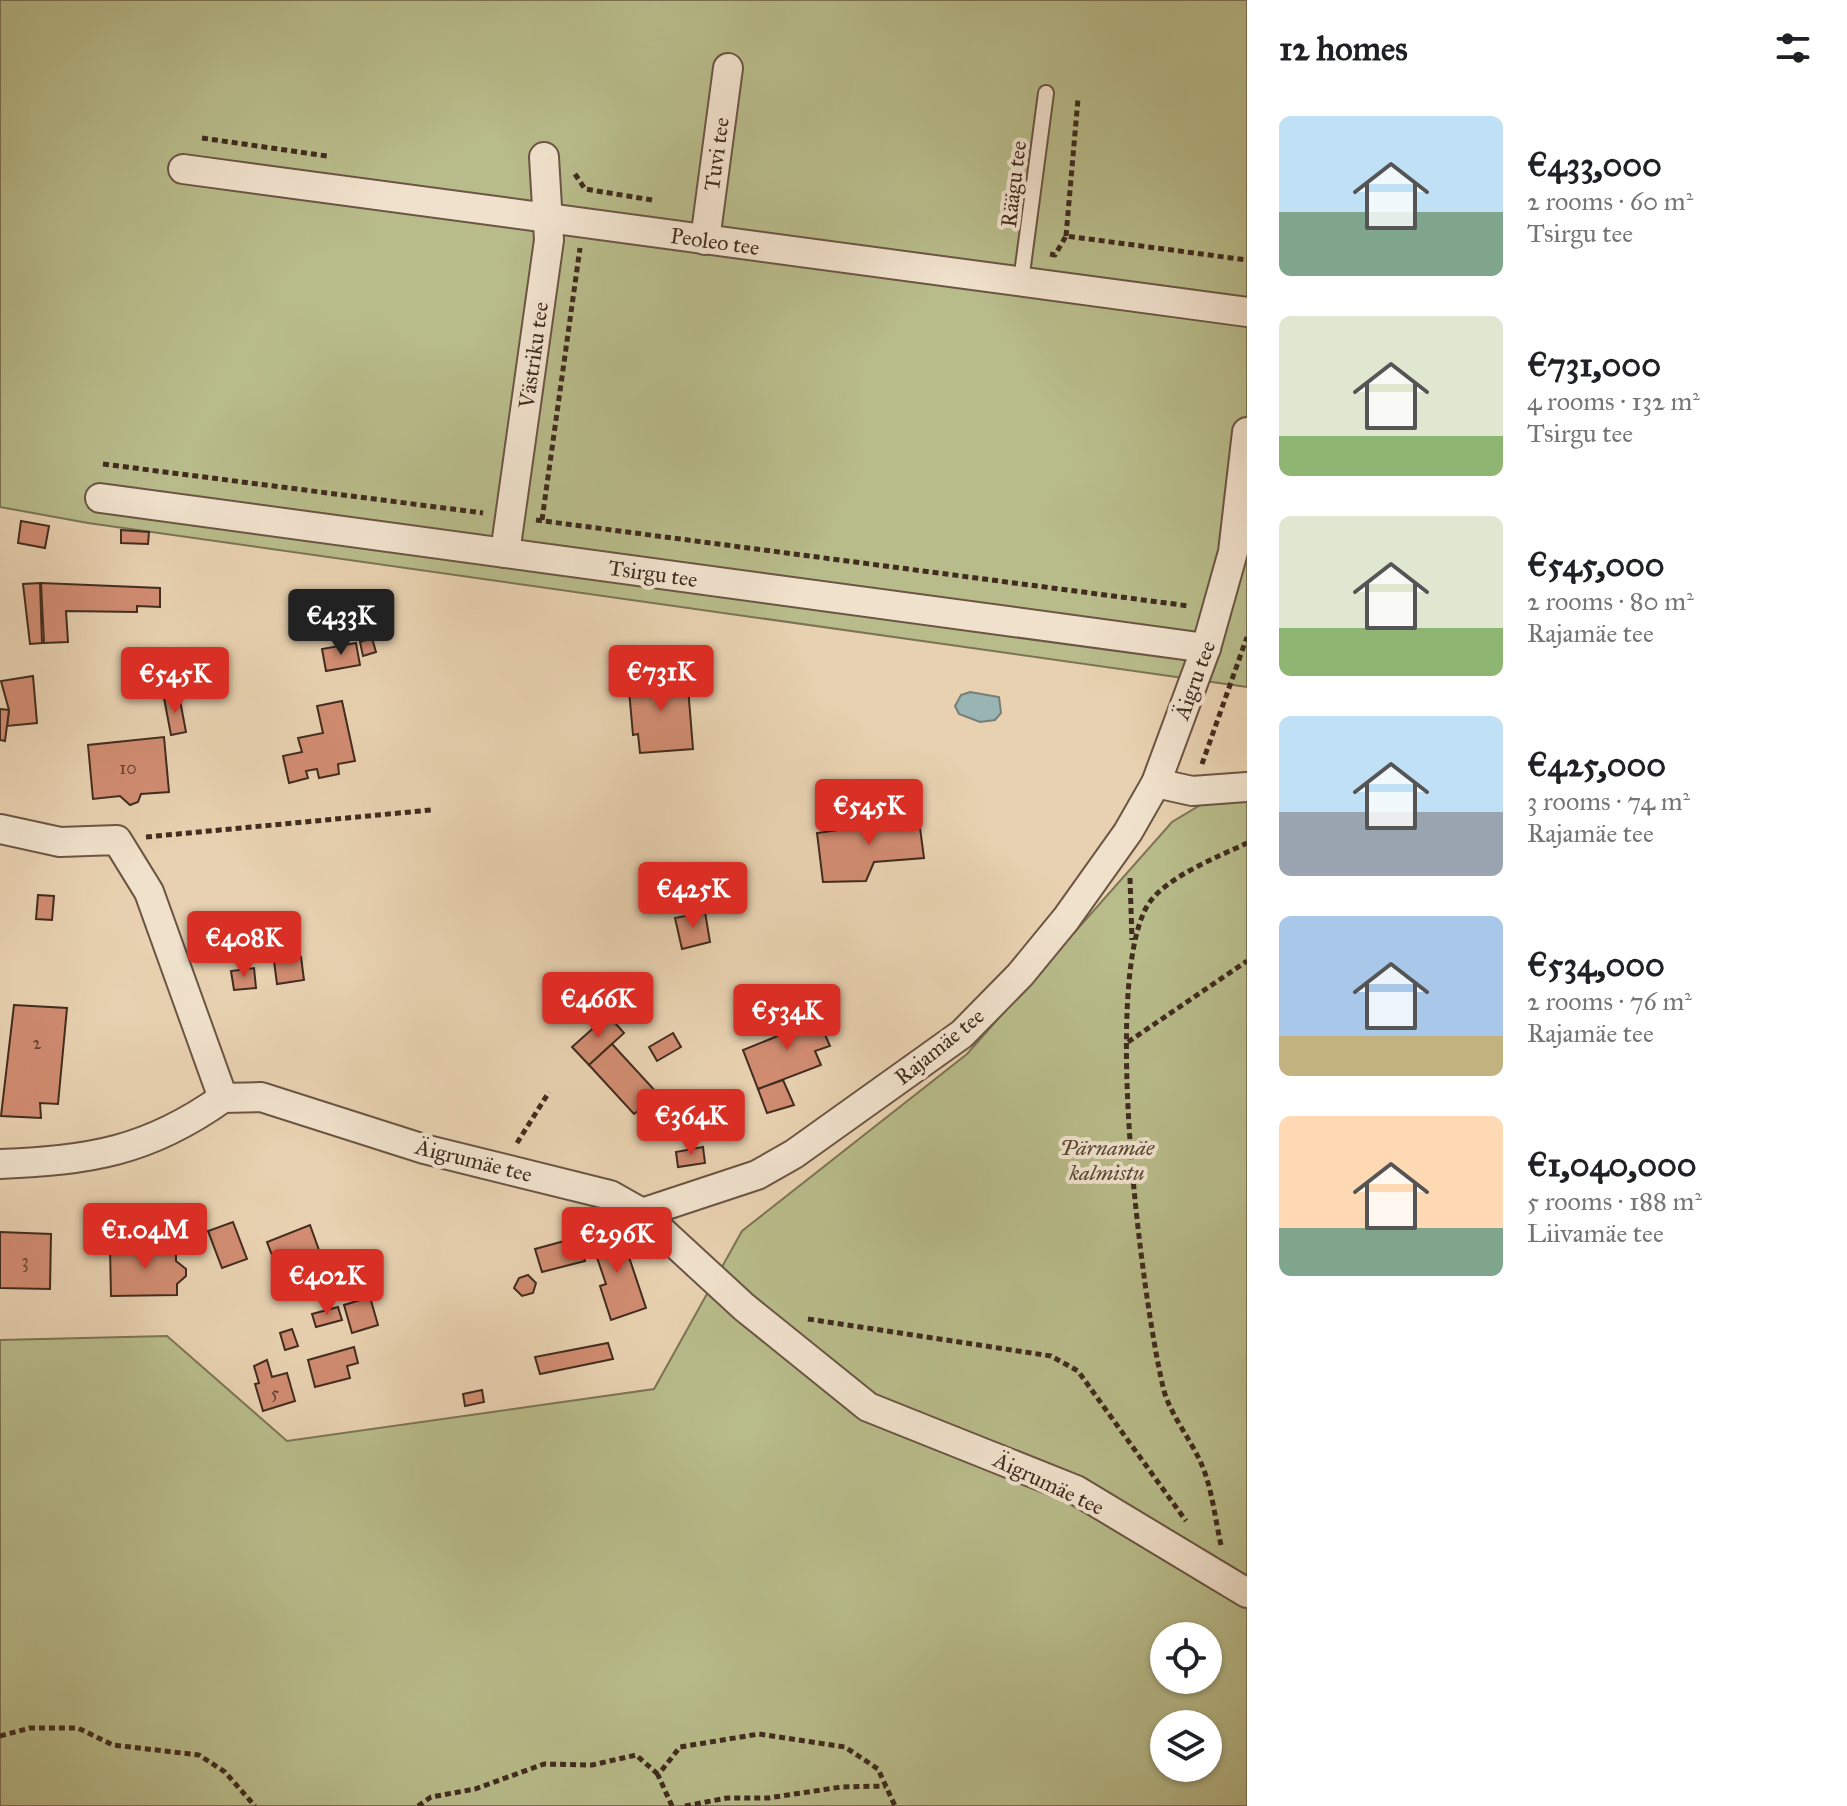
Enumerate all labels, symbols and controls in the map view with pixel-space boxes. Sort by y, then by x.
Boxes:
icon: filters [1771,26,1815,70]
text: 12 homes [1279,28,1408,69]
street label: Tuvi tee [698,116,735,193]
street label: Räägu tee [995,139,1032,229]
text: €433,000 [1527,144,1662,185]
icon: home [1343,148,1439,244]
text: 2 rooms · 60 m² [1527,185,1693,217]
text: Tsirgu tee [1527,217,1633,249]
street label: Peoleo tee [669,222,761,261]
street label: Västriku tee [513,300,554,411]
text: €731,000 [1527,344,1661,385]
icon: home [1343,348,1439,444]
text: 4 rooms · 132 m² [1527,385,1700,417]
text: Tsirgu tee [1527,417,1633,449]
text: €545,000 [1527,544,1665,585]
icon: home [1343,548,1439,644]
street label: Tsirgu tee [607,554,699,593]
text: 2 rooms · 80 m² [1527,585,1694,617]
pin: €433K [285,589,397,657]
text: €433K [306,599,376,631]
text: Rajamäe tee [1527,617,1654,649]
street label: Äigru tee [1167,637,1221,724]
pin: €731K [605,645,717,713]
pin: €545K [119,647,231,715]
text: €731K [627,655,695,687]
text: €545K [139,657,211,689]
text: €425,000 [1527,744,1666,785]
icon: home [1343,748,1439,844]
house number: 10 [119,757,137,779]
pin: €545K [813,779,925,847]
text: 3 rooms · 74 m² [1527,785,1690,817]
text: €545K [833,789,905,821]
text: Rajamäe tee [1527,817,1654,849]
pin: €425K [637,862,749,930]
text: €425K [656,872,730,904]
pin: €408K [188,911,300,979]
text: €408K [205,921,283,953]
text: €534,000 [1527,944,1665,985]
icon: home [1343,948,1439,1044]
pin: €466K [542,972,654,1040]
text: €466K [560,982,636,1014]
pin: €534K [731,984,843,1052]
text: 2 rooms · 76 m² [1527,985,1692,1017]
text: €534K [751,994,823,1026]
street label: Rajamäe tee [889,1002,989,1091]
text: Rajamäe tee [1527,1017,1654,1049]
house number: 2 [33,1032,42,1054]
pin: €364K [635,1089,747,1157]
text: €364K [655,1099,727,1131]
street label: Äigrumäe tee [412,1133,535,1188]
park label: Pärnamäe kalmistu [1060,1134,1155,1186]
text: €1,040,000 [1527,1144,1697,1185]
icon: home [1343,1148,1439,1244]
text: 5 rooms · 188 m² [1527,1185,1702,1217]
pin: €1.04M [80,1203,210,1271]
pin: €296K [561,1207,673,1275]
text: €1.04M [101,1213,189,1245]
text: €296K [580,1217,654,1249]
text: Liivamäe tee [1527,1217,1664,1249]
pin: €402K [271,1249,383,1317]
house number: 3 [21,1250,29,1272]
text: €402K [289,1259,365,1291]
house number: 5 [271,1382,280,1404]
street label: Äigrumäe tee [988,1446,1108,1521]
map controls [1150,1622,1222,1782]
button: locate [1150,1622,1222,1694]
button: layers [1150,1710,1222,1782]

